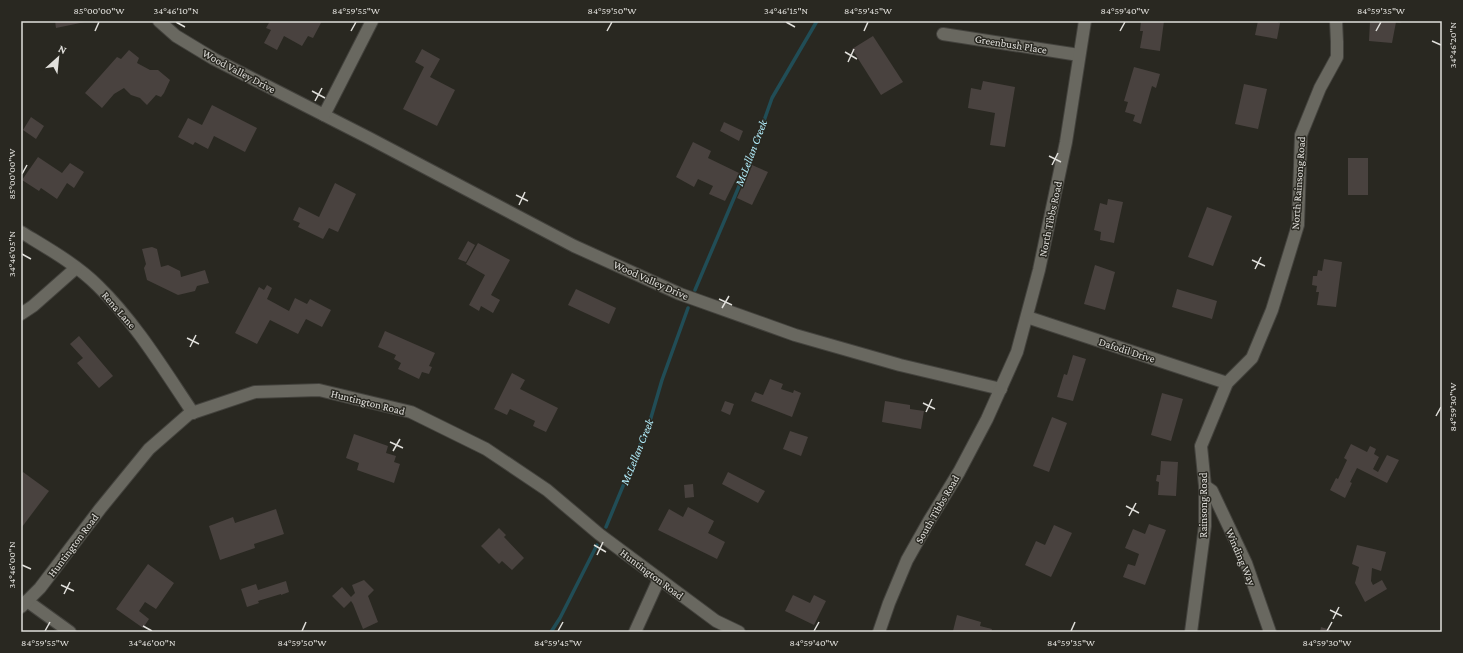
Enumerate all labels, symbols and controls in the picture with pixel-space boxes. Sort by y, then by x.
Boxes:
text: 85°00'00"W [74,5,125,16]
text: 34°46'10"N [154,5,199,16]
text: 84°59'55"W [332,5,381,16]
text: 84°59'50"W [588,5,637,16]
text: 34°46'15"N [764,5,808,16]
text: 84°59'45"W [844,5,893,16]
text: 84°59'40"W [1101,5,1150,16]
text: 84°59'35"W [1357,5,1406,16]
text: 34°46'20"N [1447,21,1458,68]
street label: Greenbush Place [974,32,1048,56]
north arrow [38,38,78,78]
text: N [56,42,69,56]
street label: Wood Valley Drive [200,47,278,96]
water label: McLellan Creek [732,117,770,189]
street label: North Rainsong Road [1289,136,1308,230]
text: 85°00'00"W [6,148,17,199]
street label: North Tibbs Road [1036,180,1064,258]
text: 34°46'05"N [6,231,17,277]
street label: Wood Valley Drive [611,258,691,303]
street label: Rena Lane [100,289,138,331]
street label: Dafodil Drive [1097,335,1157,365]
text: 84°59'30"W [1447,382,1458,431]
street label: Huntington Road [329,387,407,418]
water label: McLellan Creek [617,416,657,488]
street label: Rainsong Road [1197,472,1210,538]
street label: South Tibbs Road [913,473,962,545]
street label: Huntington Road [45,511,102,580]
street label: Winding Way [1223,527,1259,588]
text: 34°46'00"N [6,541,17,588]
street label: Huntington Road [617,546,686,603]
text: 84°59'55"W [21,637,70,648]
text: 34°46'00"N [129,637,176,648]
text: 84°59'50"W [278,637,327,648]
text: 84°59'45"W [534,637,583,648]
text: 84°59'40"W [790,637,839,648]
text: 84°59'35"W [1047,637,1096,648]
text: 84°59'30"W [1303,637,1352,648]

